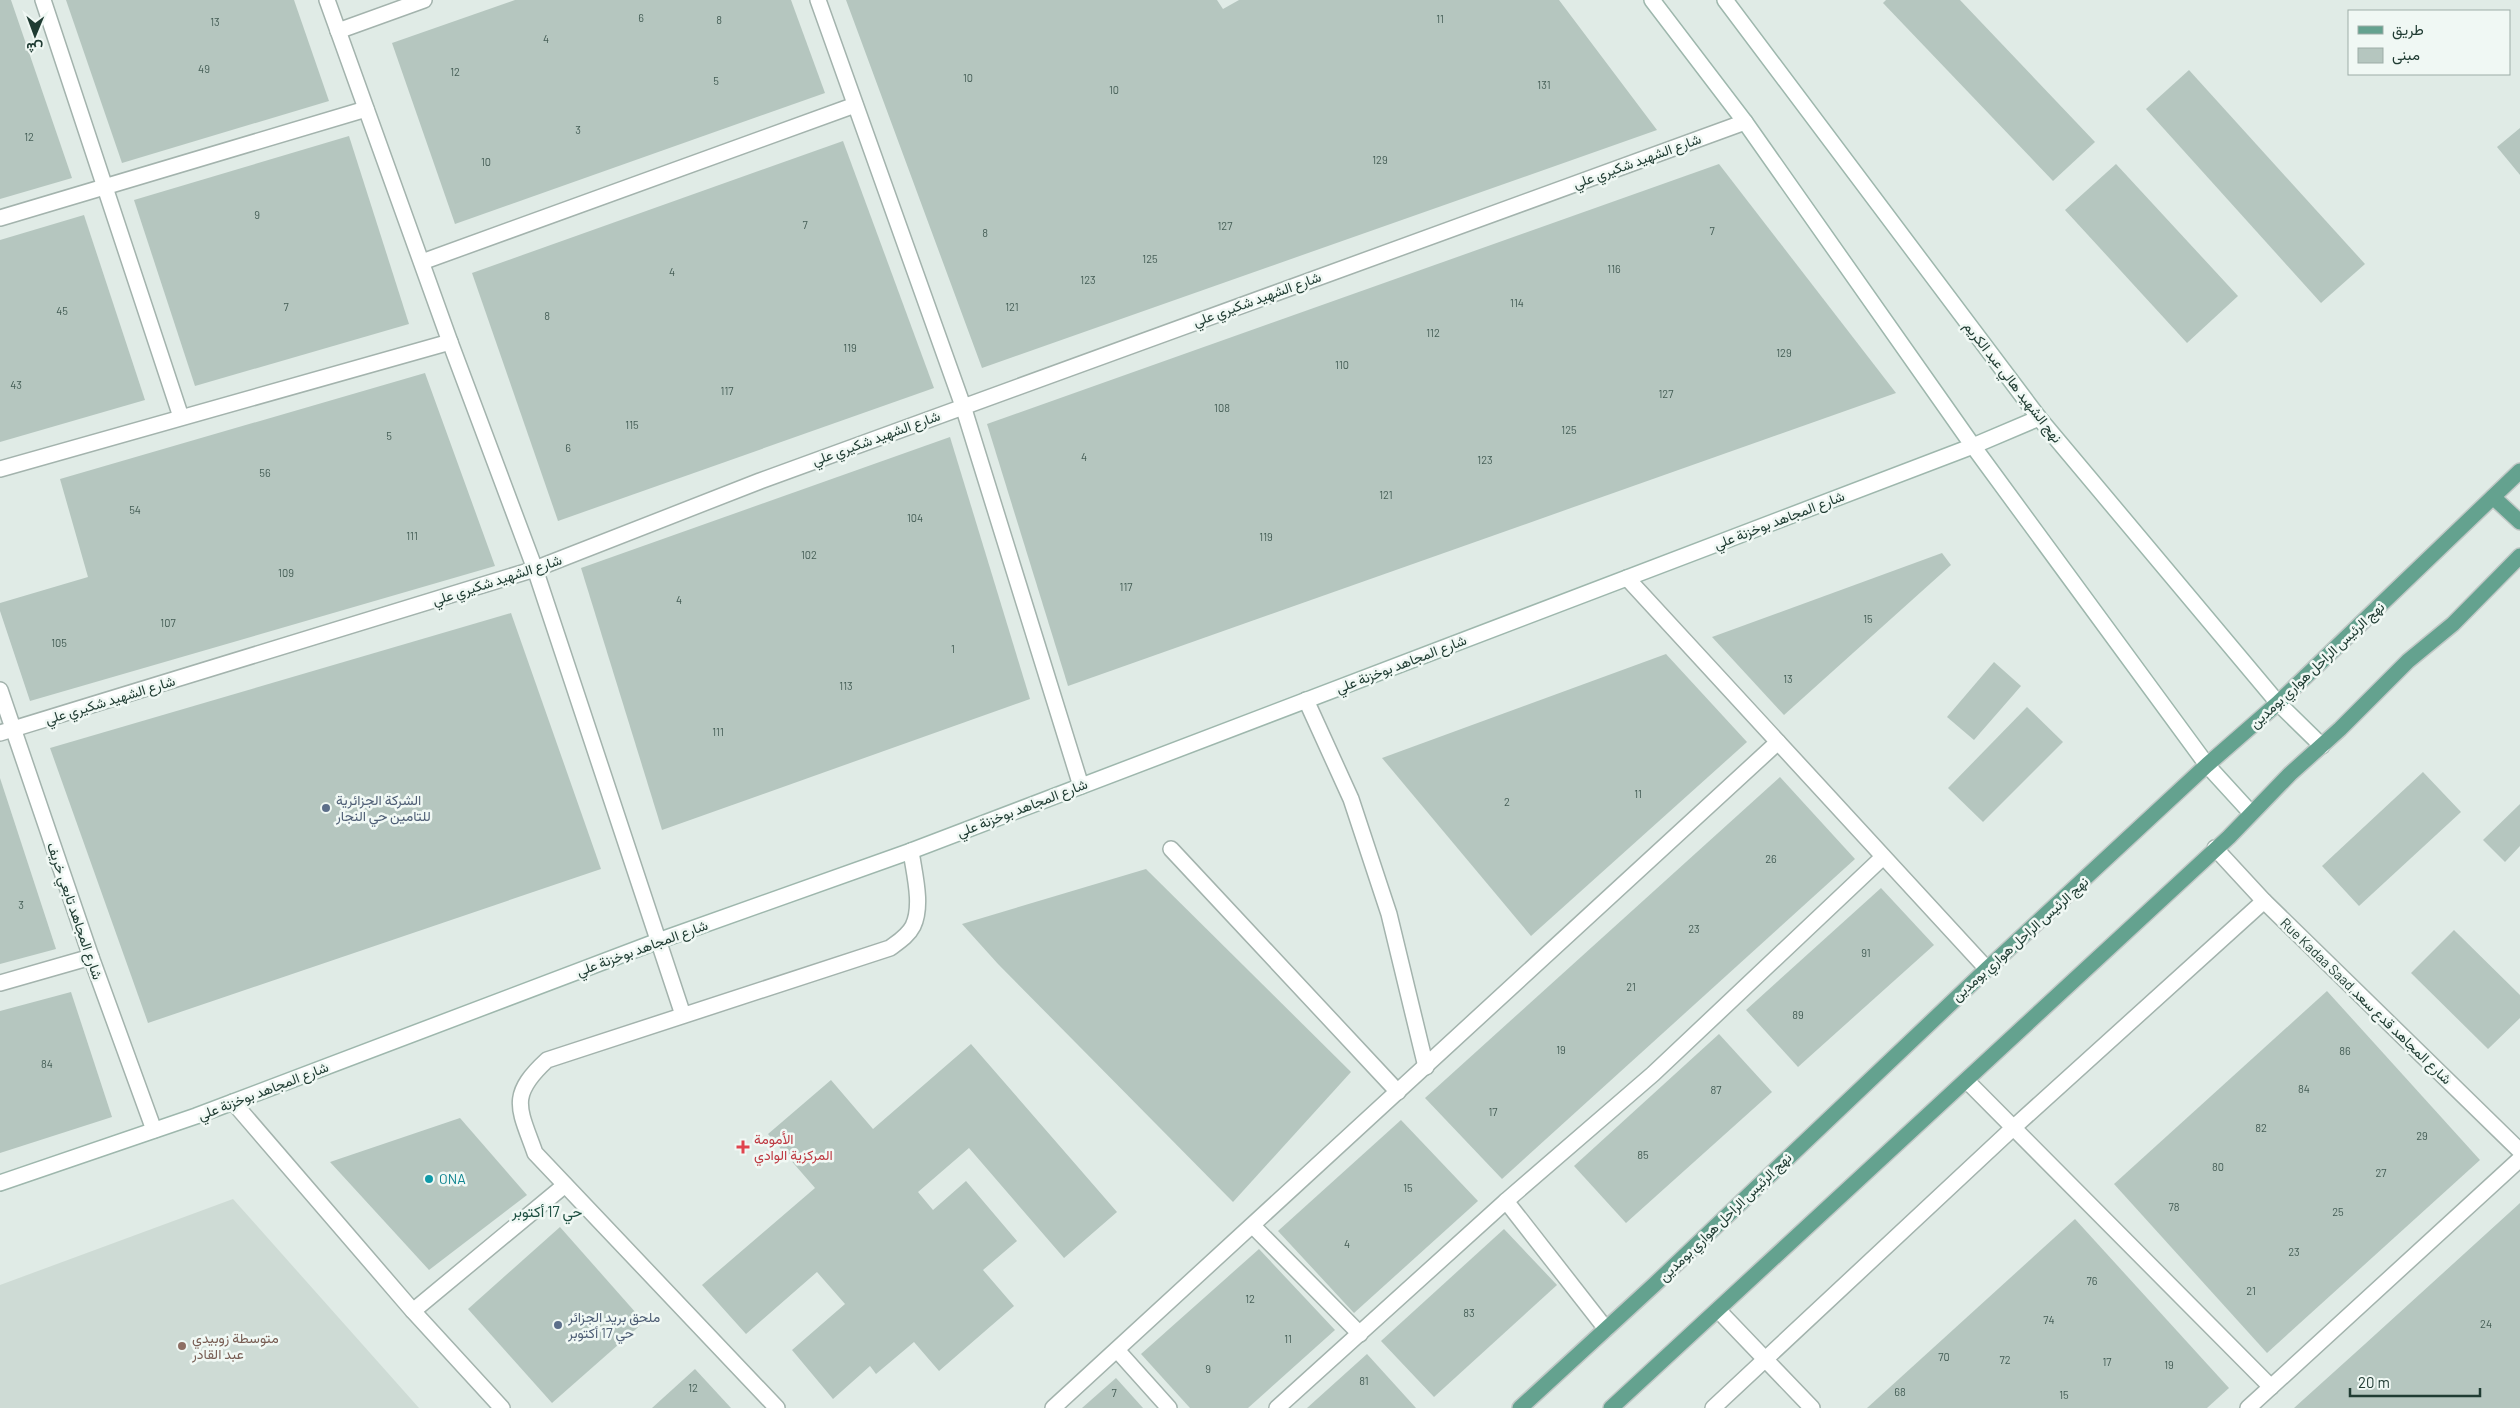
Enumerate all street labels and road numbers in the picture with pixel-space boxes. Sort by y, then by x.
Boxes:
street label: شارع الشهيد شكيري علي [1570,129,1705,195]
street label: شارع الشهيد شكيري علي [1190,267,1325,333]
street label: نهج الشهيد هالي عبد الكريم [1957,318,2066,448]
street label: شارع الشهيد شكيري علي [809,406,944,472]
street label: شارع المجاهد بوخزنة علي [1711,487,1848,556]
street label: شارع الشهيد شكيري علي [430,551,565,612]
street label: نهج الرئيس الراحل هواري بومدين [2246,598,2390,734]
street label: شارع المجاهد بوخزنة علي [1333,631,1470,700]
street label: شارع الشهيد شكيري علي [43,672,178,731]
street label: شارع المجاهد بوخزنة علي [954,775,1091,844]
street label: شارع المجاهد تابعي خريف [40,840,107,983]
street label: نهج الرئيس الراحل هواري بومدين [1948,873,2094,1007]
street label: Rue Kadaa Saad,شارع المجاهد قدع سعد [2275,914,2456,1089]
street label: شارع المجاهد بوخزنة علي [574,916,711,983]
street label: شارع المجاهد بوخزنة علي [195,1058,332,1127]
street label: نهج الرئيس الراحل هواري بومدين [1655,1149,1797,1287]

